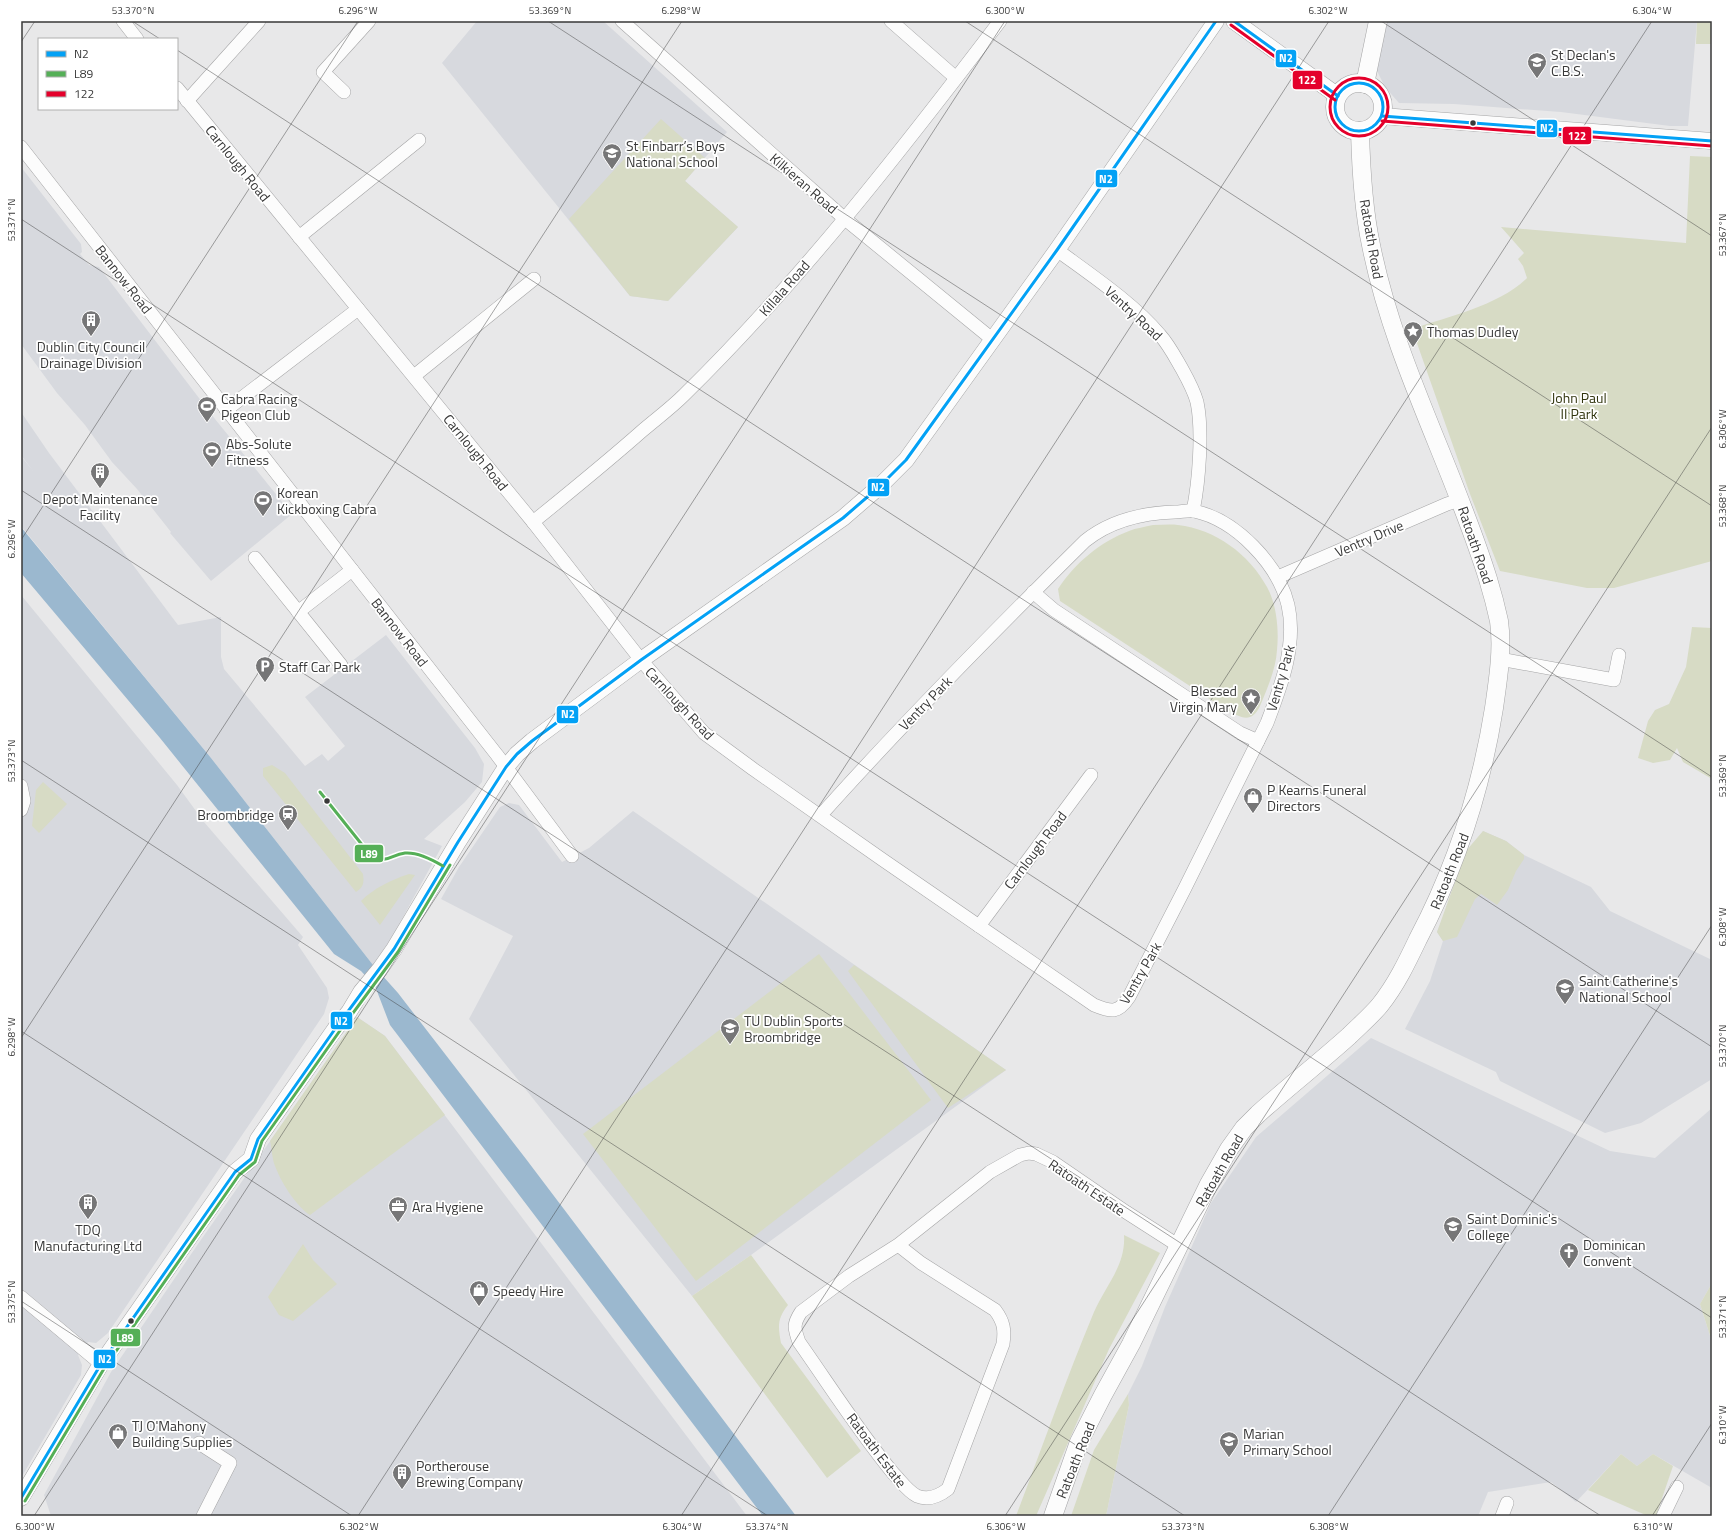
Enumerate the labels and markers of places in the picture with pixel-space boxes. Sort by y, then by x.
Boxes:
place label: St Declan's C.B.S. [1551,44,1616,81]
school or university icon: St Declan's C.B.S. [1526,51,1548,79]
unlabelled marker [1468,118,1478,128]
place label: St Finbarr’s Boys National School [626,135,725,172]
school or university icon: St Finbarr’s Boys National School [601,142,623,170]
building icon: Dublin City Council Drainage Division [80,309,102,337]
place icon: Thomas Dudley [1402,320,1424,348]
place label: Thomas Dudley [1427,321,1519,342]
place label: Dublin City Council Drainage Division [37,336,145,373]
place label: Cabra Racing Pigeon Club [221,388,297,425]
sports icon: Cabra Racing Pigeon Club [196,395,218,423]
place label: Abs-Solute Fitness [226,433,291,470]
sports icon: Abs-Solute Fitness [201,440,223,468]
building icon: Depot Maintenance Facility [89,461,111,489]
place label: Korean Kickboxing Cabra [277,482,376,519]
place label: Depot Maintenance Facility [42,488,158,525]
sports icon: Korean Kickboxing Cabra [252,489,274,517]
parking icon: Staff Car Park [254,655,276,683]
place label: Staff Car Park [279,656,360,677]
place label: Blessed Virgin Mary [1170,680,1237,717]
place icon: Blessed Virgin Mary [1240,687,1262,715]
place label: P Kearns Funeral Directors [1267,779,1366,816]
shop icon: P Kearns Funeral Directors [1242,786,1264,814]
unlabelled marker [322,796,332,806]
station icon: Broombridge [277,803,299,831]
place label: Broombridge [197,804,274,825]
place label: Saint Catherine's National School [1579,970,1678,1007]
school or university icon: Saint Catherine's National School [1554,977,1576,1005]
place label: TU Dublin Sports Broombridge [744,1010,843,1047]
school or university icon: TU Dublin Sports Broombridge [719,1017,741,1045]
building icon: TDQ Manufacturing Ltd [77,1192,99,1220]
office icon: Ara Hygiene [387,1195,409,1223]
place label: Ara Hygiene [412,1196,483,1217]
place label: Saint Dominic's College [1467,1208,1557,1245]
school or university icon: Saint Dominic's College [1442,1215,1464,1243]
place label: TDQ Manufacturing Ltd [34,1219,142,1256]
place label: Dominican Convent [1583,1234,1645,1271]
church icon: Dominican Convent [1558,1241,1580,1269]
shop icon: Speedy Hire [468,1279,490,1307]
place label: Speedy Hire [493,1280,564,1301]
unlabelled marker [126,1316,136,1326]
place label: TJ O'Mahony Building Supplies [132,1415,232,1452]
shop icon: TJ O'Mahony Building Supplies [107,1422,129,1450]
place label: Marian Primary School [1243,1423,1332,1460]
school or university icon: Marian Primary School [1218,1430,1240,1458]
place label: Portherouse Brewing Company [416,1455,523,1492]
building icon: Portherouse Brewing Company [391,1462,413,1490]

